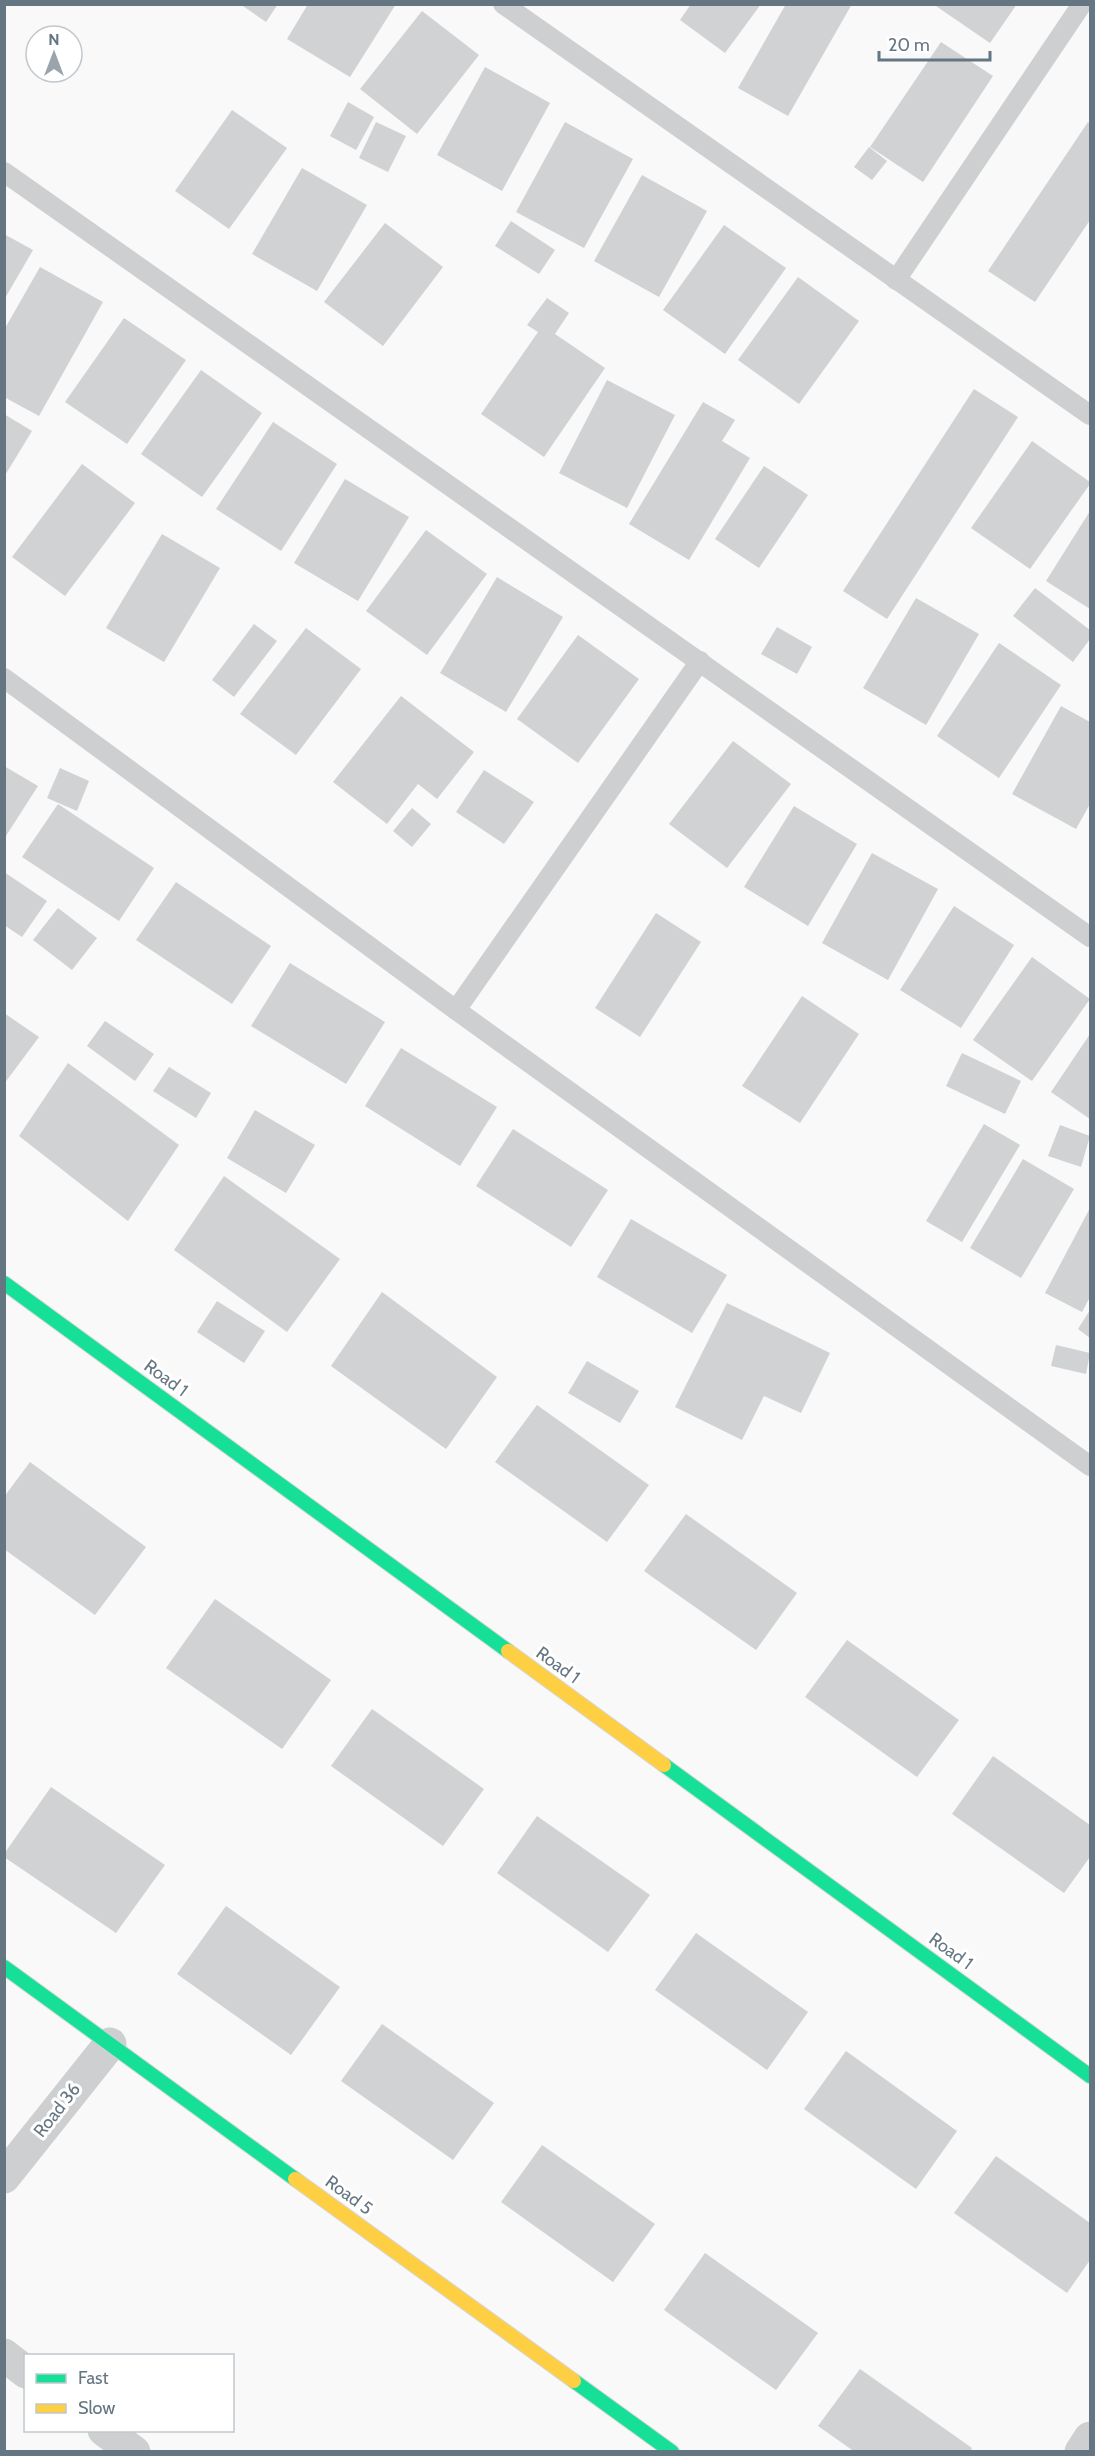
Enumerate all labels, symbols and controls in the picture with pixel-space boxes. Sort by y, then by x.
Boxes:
north arrow [24,24,84,84]
scale bar [879,24,990,62]
text: N [48,30,60,49]
text: 20 m [888,34,930,56]
street label: Road 1 [140,1355,192,1401]
street label: Road 1 [532,1642,584,1688]
street label: Road 1 [925,1928,977,1974]
street label: Road 36 [29,2078,85,2142]
street label: Road 5 [321,2171,377,2219]
legend [24,2354,234,2432]
text: Fast [78,2367,109,2389]
text: Slow [78,2397,115,2419]

